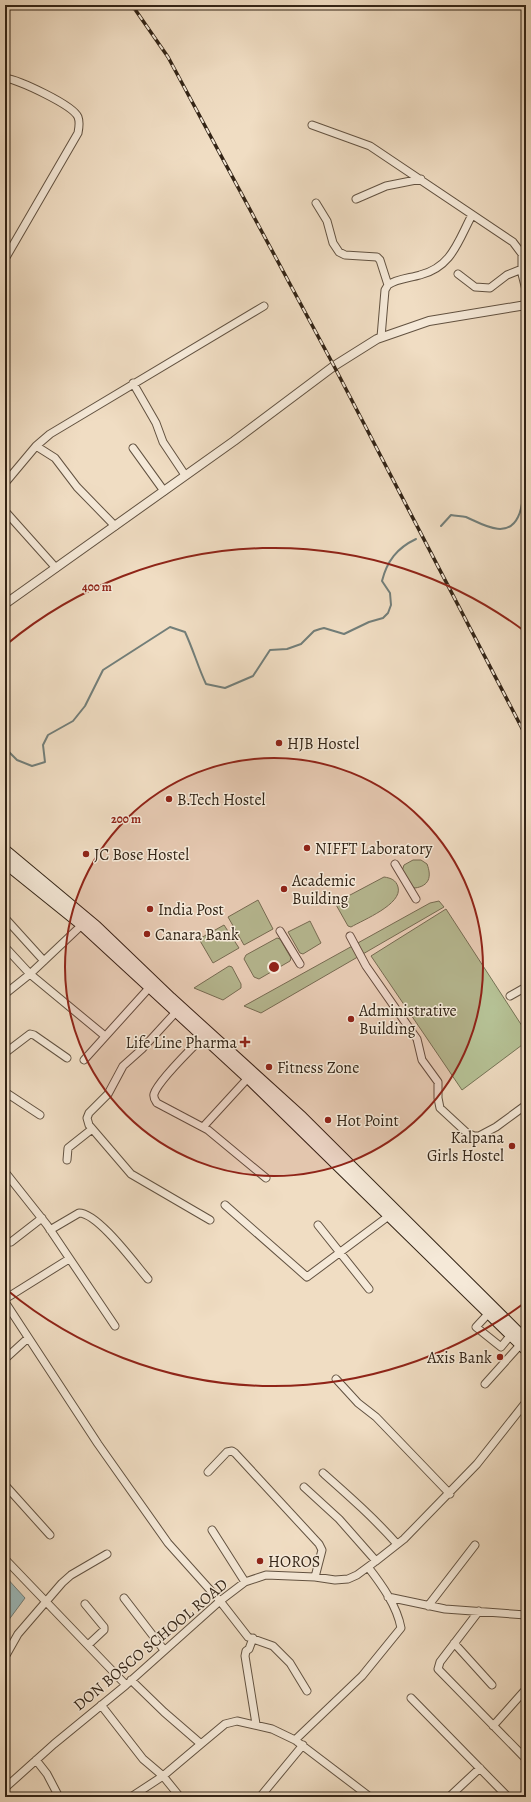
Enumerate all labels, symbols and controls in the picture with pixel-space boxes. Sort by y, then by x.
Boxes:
text: 400 m [82,579,112,595]
place label: HJB Hostel [287,733,359,755]
marker: HJB Hostel [274,738,284,748]
place label: B.Tech Hostel [177,789,266,811]
marker: B.Tech Hostel [164,794,174,804]
text: 200 m [111,811,141,827]
place label: NIFFT Laboratory [315,838,433,860]
marker: NIFFT Laboratory [302,843,312,853]
place label: JC Bose Hostel [94,844,189,866]
marker: JC Bose Hostel [81,849,91,859]
place label: Academic Building [291,870,356,910]
marker: Academic Building [279,884,289,894]
place label: India Post [158,899,224,921]
marker: India Post [145,904,155,914]
place label: Canara Bank [155,924,239,946]
marker: Canara Bank [142,929,152,939]
centre of rings [267,960,281,974]
place label: Administrative Building [358,1000,457,1040]
marker: Administrative Building [346,1014,356,1024]
place label: Life Line Pharma [126,1032,238,1054]
marker: Life Line Pharma [240,1037,250,1047]
place label: Fitness Zone [277,1057,359,1079]
marker: Fitness Zone [264,1062,274,1072]
place label: Hot Point [336,1110,399,1132]
marker: Hot Point [323,1115,333,1125]
place label: Kalpana Girls Hostel [427,1127,505,1167]
marker: Kalpana Girls Hostel [507,1141,517,1151]
place label: Axis Bank [426,1347,492,1369]
marker: Axis Bank [495,1352,505,1362]
place label: HOROS [268,1551,320,1573]
marker: HOROS [255,1556,265,1566]
street label: DON BOSCO SCHOOL ROAD [69,1574,233,1716]

